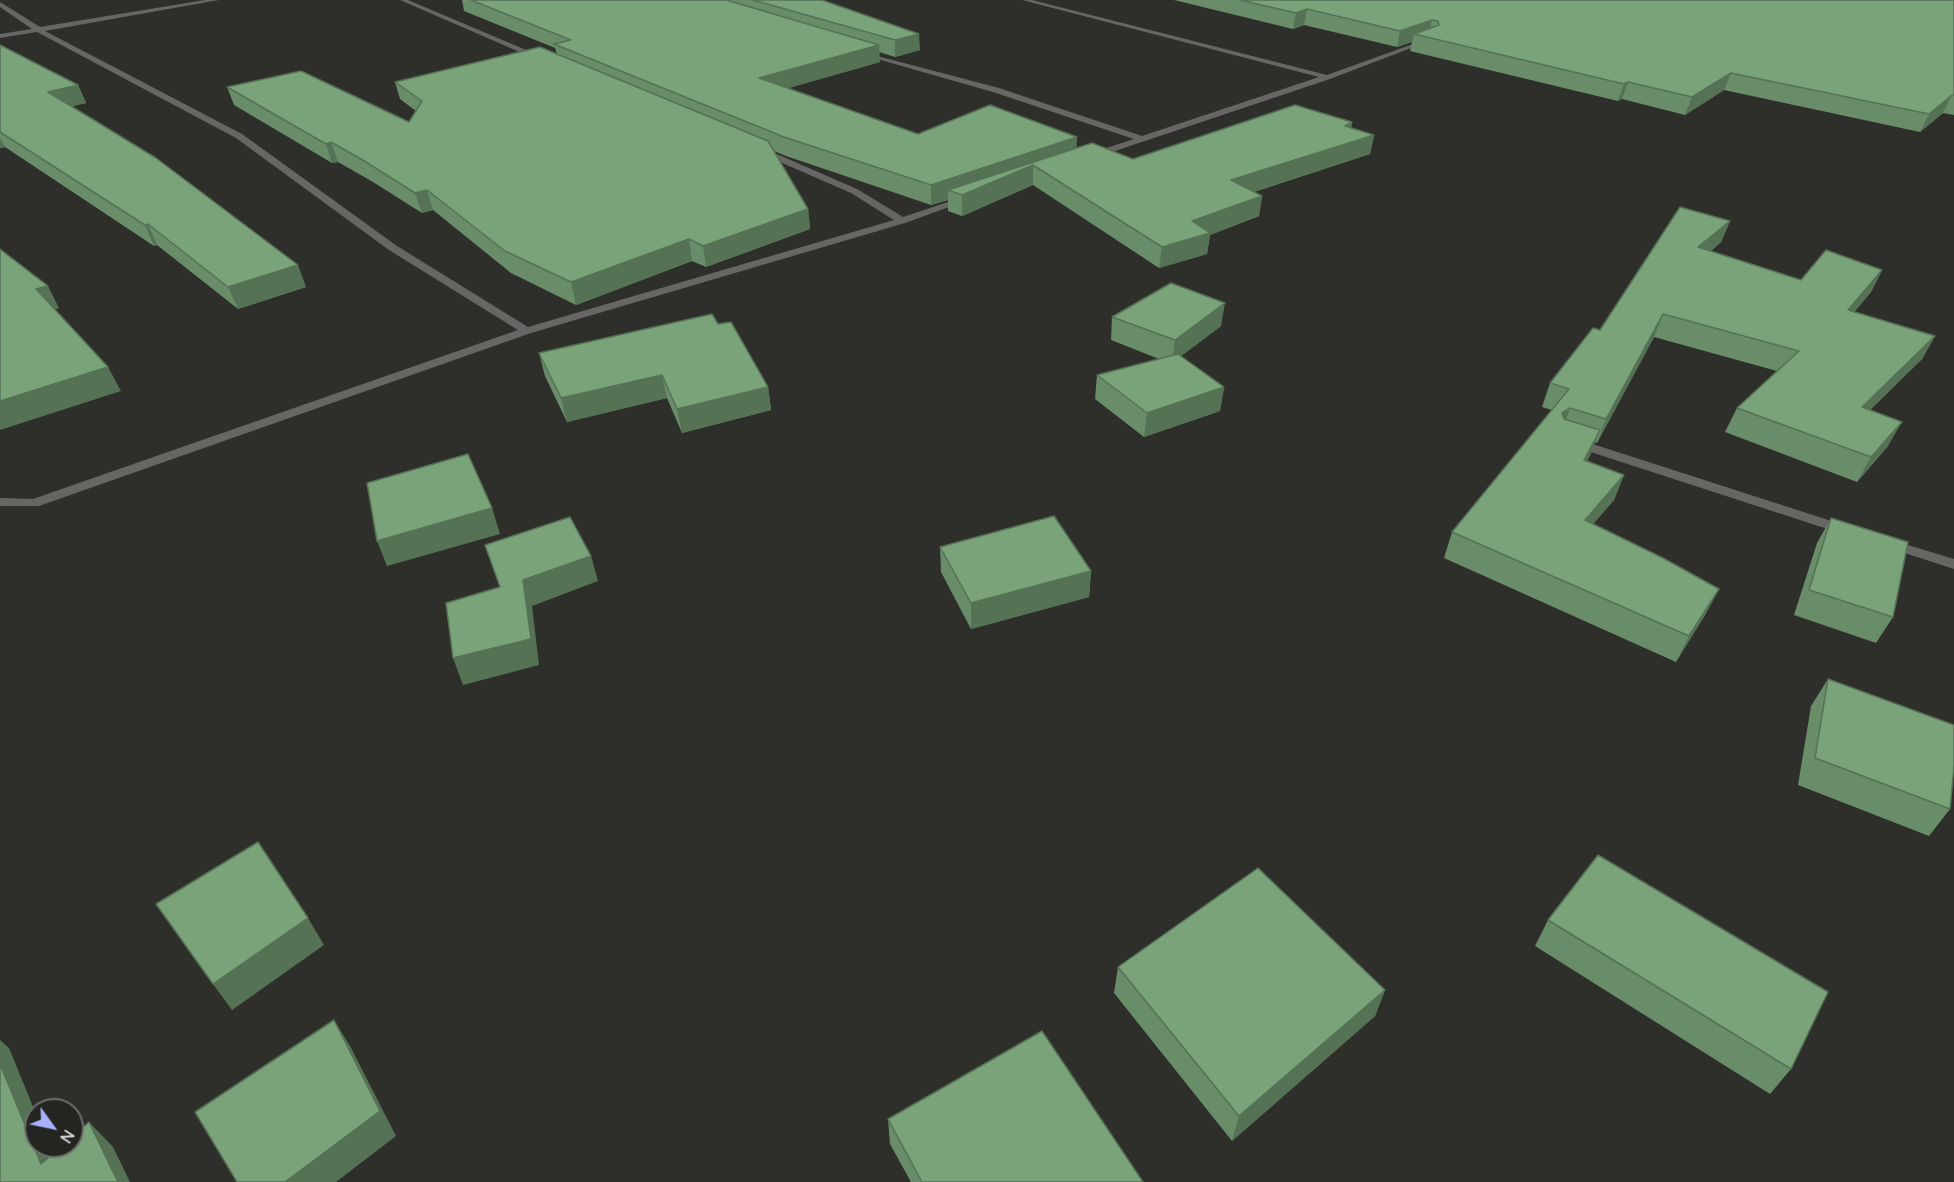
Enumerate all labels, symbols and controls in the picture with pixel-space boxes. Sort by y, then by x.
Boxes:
north arrow [24,1098,84,1158]
text: N [56,1126,79,1147]

